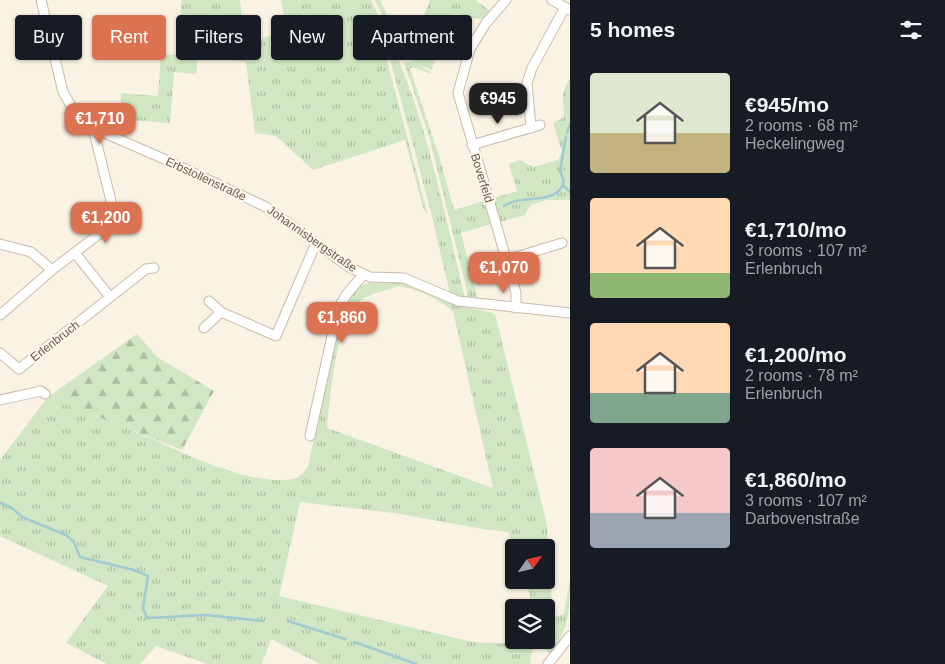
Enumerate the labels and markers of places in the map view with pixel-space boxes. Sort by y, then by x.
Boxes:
pin: €945 [468,82,528,125]
pin: €1,710 [59,102,141,145]
pin: €1,200 [65,202,147,244]
pin: €1,070 [463,252,545,294]
pin: €1,860 [301,302,383,344]

